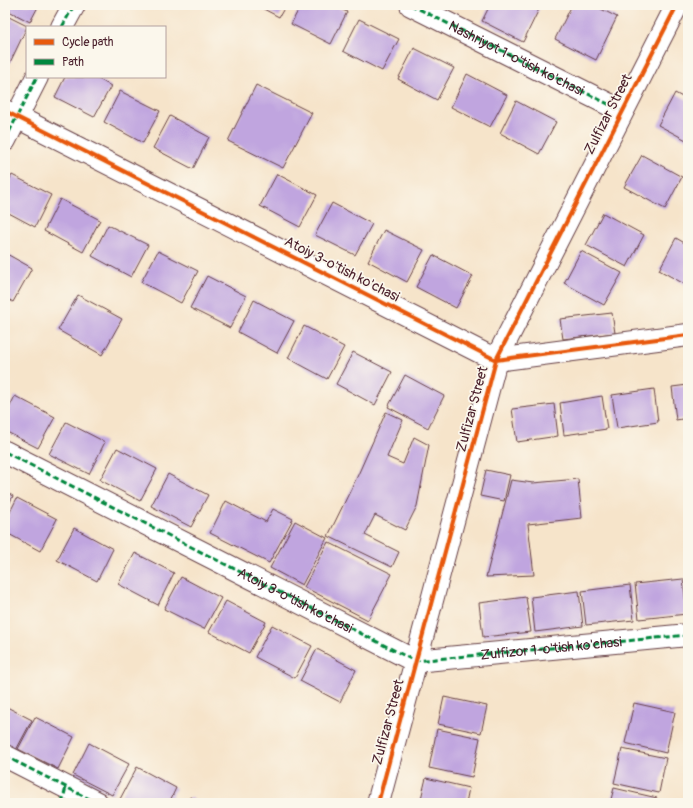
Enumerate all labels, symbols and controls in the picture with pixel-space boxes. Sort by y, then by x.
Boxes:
street label: Nashriyot 1-o'tish ko'chasi [446,17,587,99]
legend [26,26,166,78]
text: Cycle path [62,35,114,50]
text: Path [62,55,84,70]
street label: Zulfizar Street [580,71,636,157]
street label: Atoiy 3-o'tish ko'chasi [282,233,403,306]
street label: Zulfizar Street [452,364,492,454]
street label: Atoiy 3-o'tish ko'chasi [235,564,356,637]
street label: Zulfizor 1-o'tish ko'chasi [480,633,623,663]
street label: Zulfizar Street [368,677,408,767]

